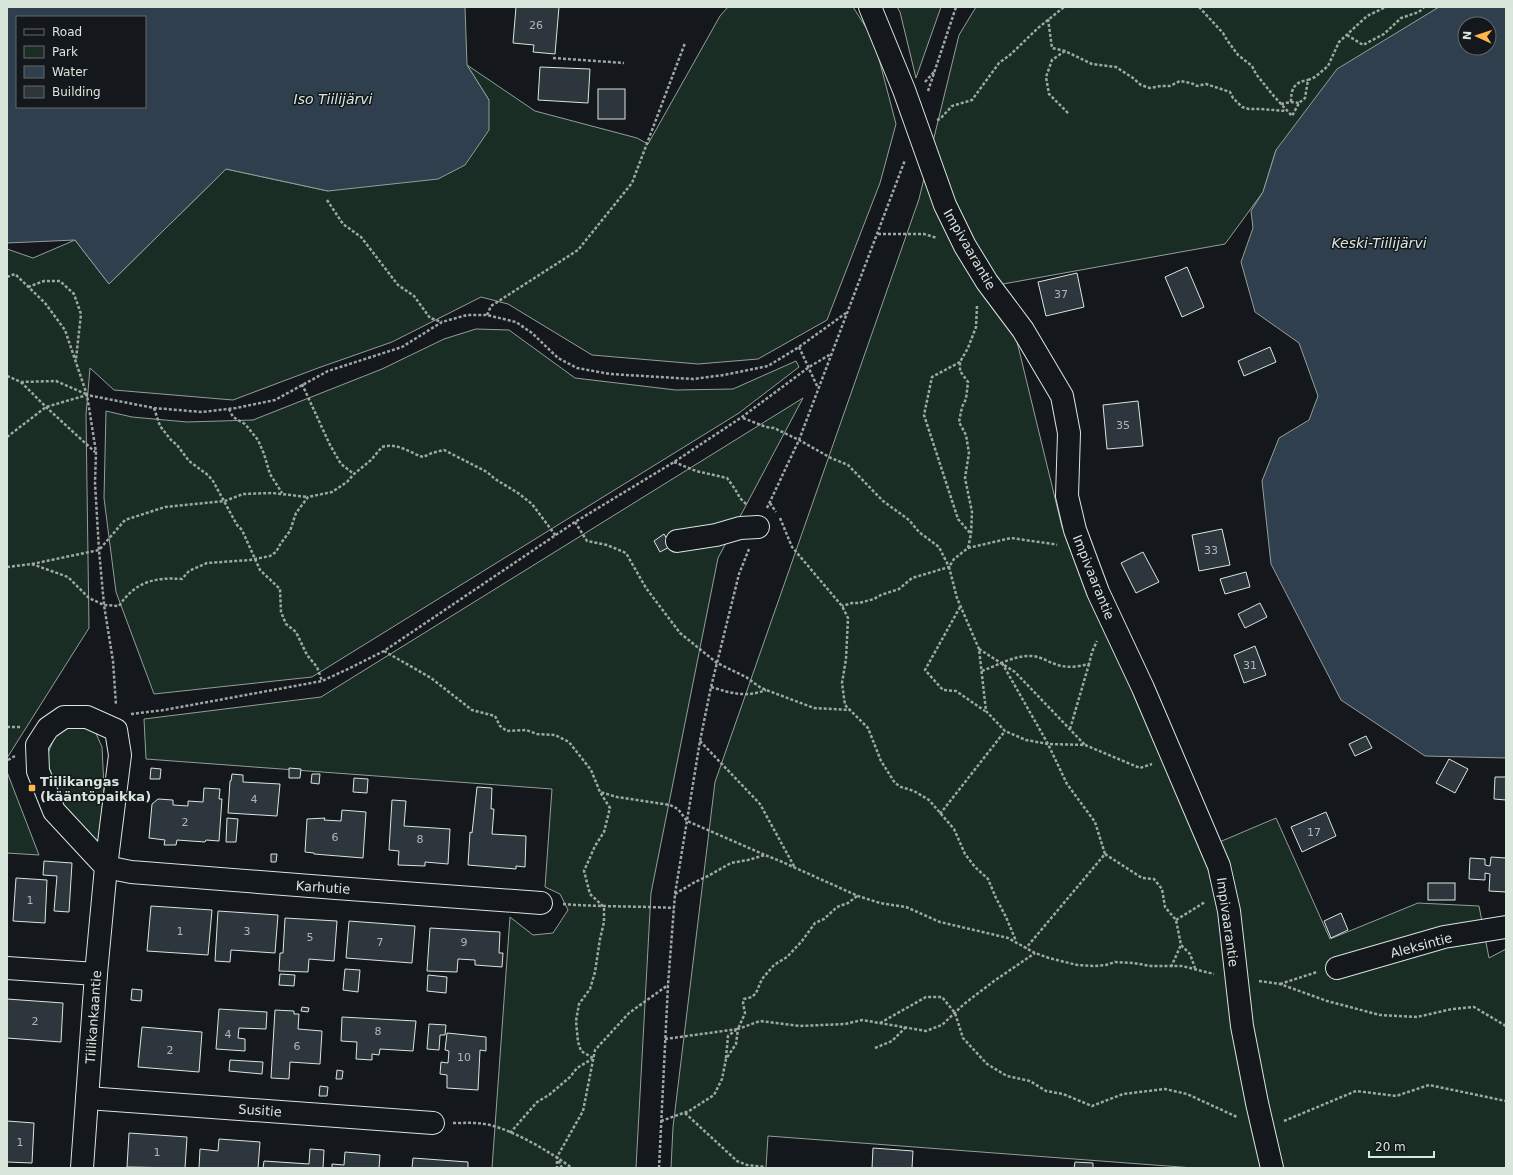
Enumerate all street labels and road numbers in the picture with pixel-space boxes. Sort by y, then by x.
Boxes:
street label: Impivaarantie [941,206,999,292]
street label: Impivaarantie [1070,533,1117,622]
street label: Impivaarantie [1214,876,1241,968]
street label: Karhutie [295,878,351,897]
street label: Aleksintie [1389,930,1454,961]
street label: Tiilikankaantie [83,970,104,1065]
street label: Susitie [238,1101,282,1120]

